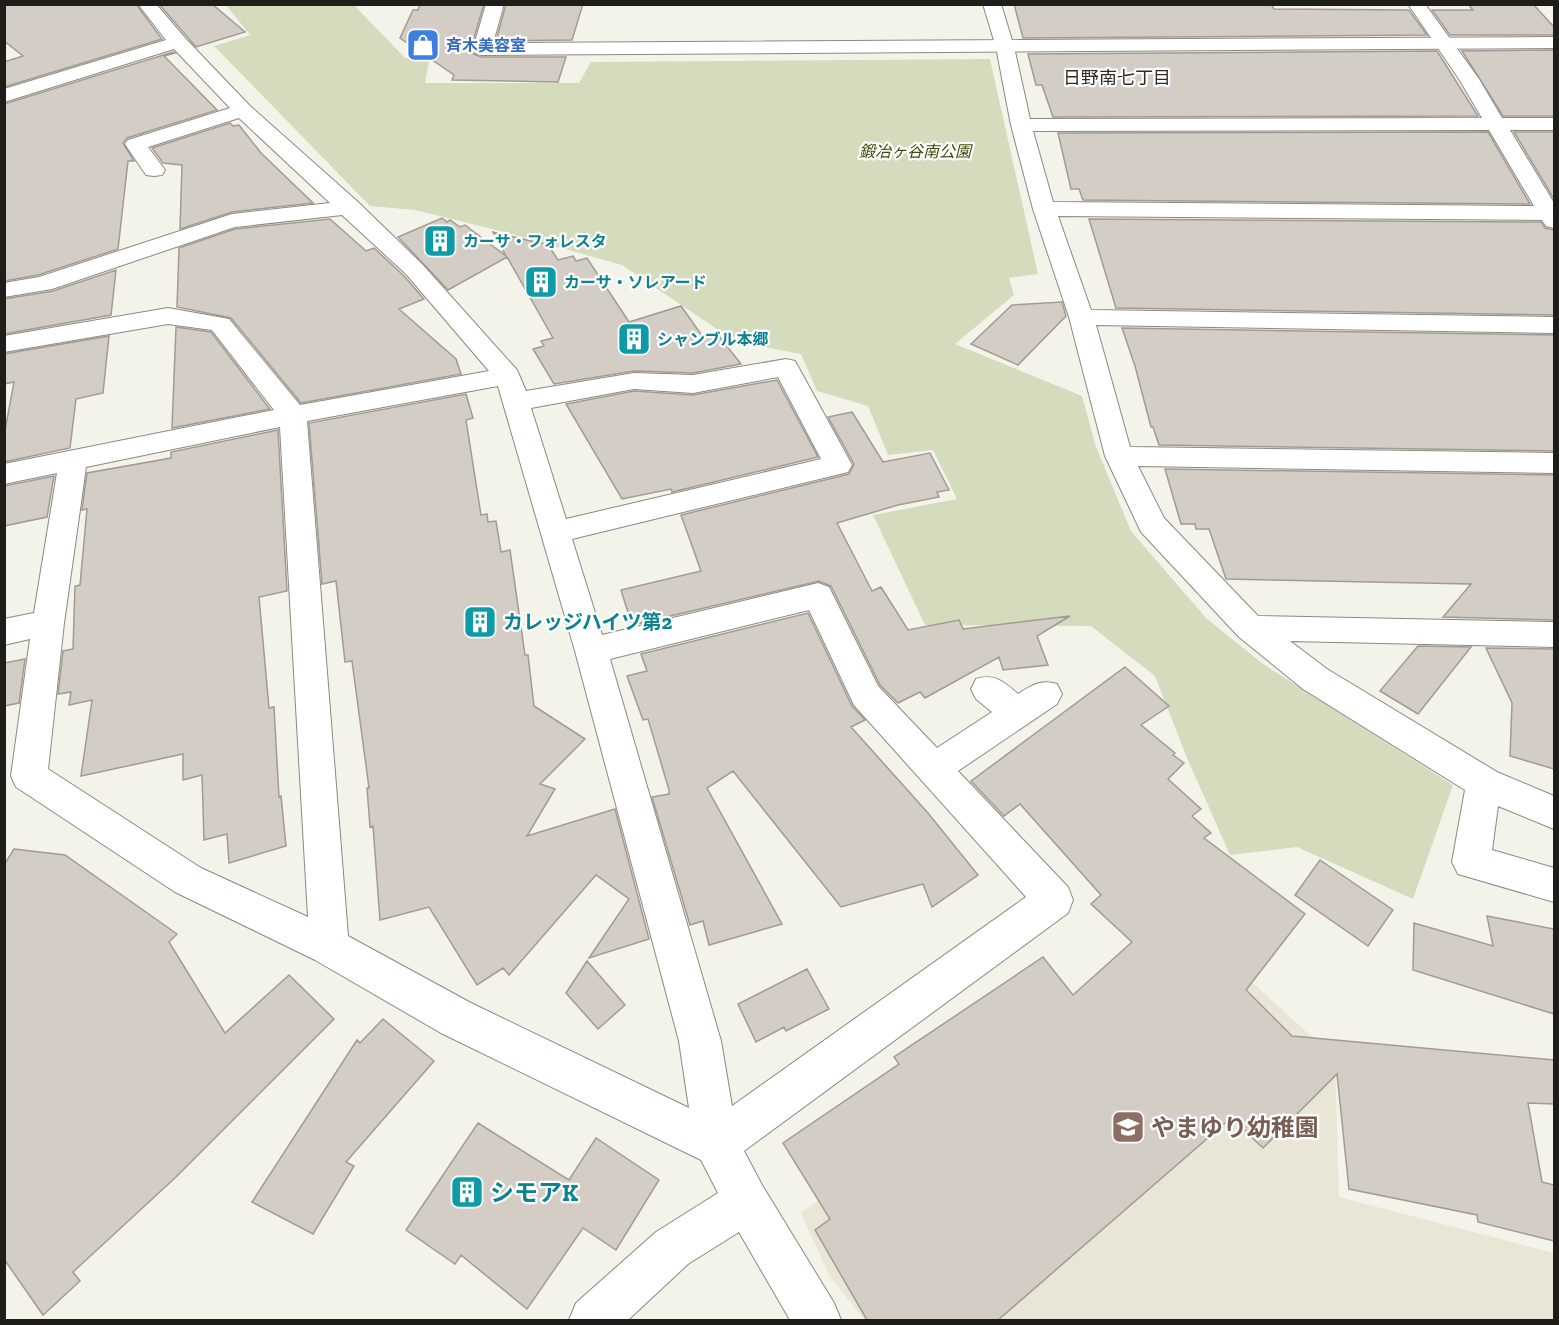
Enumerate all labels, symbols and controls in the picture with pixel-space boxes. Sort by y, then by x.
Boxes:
shop icon: 斉木美容室 [405,27,441,63]
place label: 斉木美容室 [446,36,526,55]
district label: 日野南七丁目 [1063,67,1171,89]
park label: 鍛冶ヶ谷南公園 [859,142,973,161]
building icon: カーサ・フォレスタ [422,223,458,259]
place label: カーサ・フォレスタ [463,232,607,251]
building icon: カーサ・ソレアード [523,264,559,300]
place label: カーサ・ソレアード [564,273,707,292]
building icon: シャンブル本郷 [616,321,652,357]
place label: シャンブル本郷 [657,330,769,349]
building icon: カレッジハイツ第2 [462,604,498,640]
place label: カレッジハイツ第2 [503,610,672,634]
school or university icon: やまゆり幼稚園 [1110,1109,1146,1145]
place label: やまゆり幼稚園 [1151,1113,1319,1142]
building icon: シモアK [449,1174,485,1210]
place label: シモアK [490,1178,578,1207]

